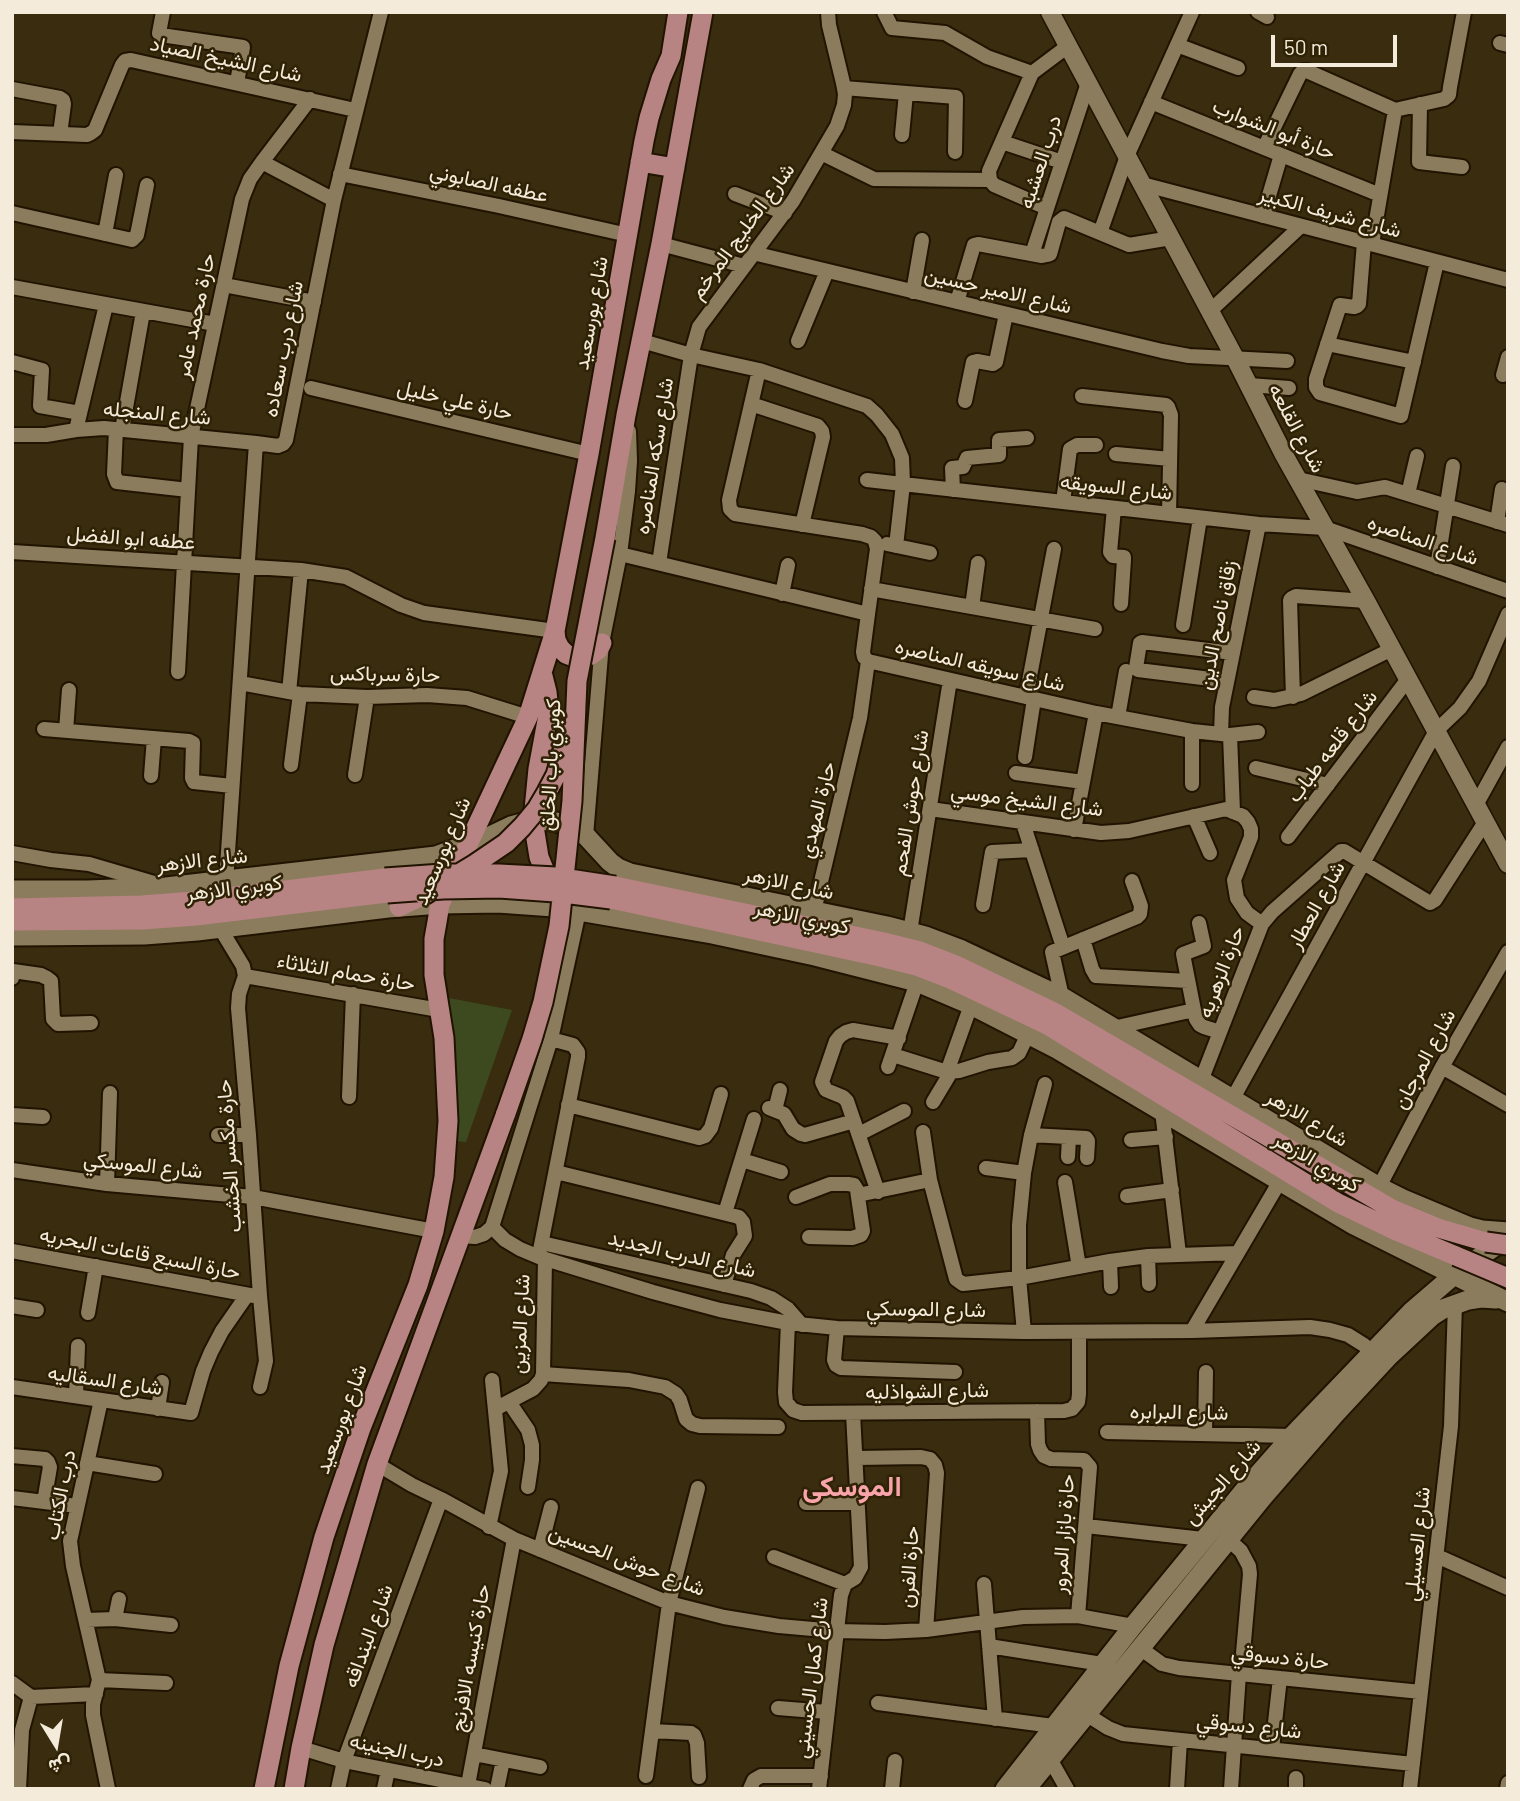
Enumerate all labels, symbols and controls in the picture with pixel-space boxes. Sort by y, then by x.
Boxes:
scale bar [1275,21,1401,65]
street label: شارع الشيخ الصياد [148,31,304,87]
text: 50 m [1284,34,1328,59]
street label: حارة أبو الشوارب [1209,93,1339,165]
street label: درب العشبه [1013,112,1067,212]
street label: عطفه الصابوني [428,158,550,208]
street label: شارع الخليج المرخم [684,158,800,304]
street label: شارع شريف الكبير [1256,181,1404,243]
street label: حارة محمد عامر [169,251,221,381]
street label: شارع بورسعيد [569,254,613,372]
street label: شارع الامير حسين [922,261,1074,319]
street label: شارع درب سعاده [257,279,309,419]
street label: حارة علي خليل [395,374,515,426]
street label: شارع سكه المناصره [629,376,679,536]
street label: شارع القلعه [1263,379,1331,477]
street label: شارع المنجله [102,396,212,430]
street label: شارع السويقه [1059,469,1173,505]
street label: شارع المناصره [1364,509,1482,571]
street label: عطفه ابو الفضل [66,521,196,555]
street label: زقاق ناصح الدين [1192,558,1242,692]
street label: شارع سويقه المناصره [893,633,1067,697]
street label: حارة سرباكس [330,660,440,688]
street label: شارع قلعه طباب [1281,685,1383,807]
street label: كوبري باب الخلق [534,698,566,832]
street label: شارع حوش الفحم [886,728,934,878]
street label: حارة المهدي [793,759,841,861]
street label: شارع الشيخ موسي [949,778,1105,822]
street label: شارع بورسعيد [408,793,476,909]
street label: شارع الازهر [155,843,249,877]
street label: شارع العطار [1282,857,1350,953]
street label: شارع الازهر [742,861,836,905]
street label: كوبري الازهر [184,870,284,906]
street label: كوبري الازهر [752,895,852,939]
street label: حارة الزهريه [1192,922,1250,1022]
street label: حارة حمام الثلاثاء [275,947,417,997]
street label: شارع المرجان [1387,1005,1461,1113]
street label: حارة مكسر الخشب [211,1079,247,1233]
street label: شارع الازهر [1261,1084,1353,1152]
street label: كوبري الازهر [1269,1126,1365,1198]
street label: شارع الموسكي [82,1146,204,1184]
street label: حارة السبع قاعات البحريه [37,1221,243,1285]
street label: شارع الدرب الجديد [606,1225,758,1283]
street label: شارع المزين [505,1273,535,1375]
street label: شارع الموسكي [866,1295,986,1323]
street label: شارع السقاليه [46,1359,164,1401]
street label: شارع بورسعيد [310,1361,372,1477]
street label: شارع الشواذليه [865,1377,989,1405]
street label: شارع البرابره [1129,1399,1229,1425]
street label: شارع الجيش [1178,1434,1266,1530]
street label: درب الكتاب [39,1448,81,1542]
district label: الموسكى [802,1470,902,1504]
street label: حارة بازار المرور [1046,1473,1080,1595]
street label: شارع العسيلي [1398,1485,1436,1603]
street label: شارع حوش الحسين [545,1519,709,1601]
street label: حارة الفرن [894,1525,924,1609]
street label: شارع البنداقه [338,1581,398,1691]
street label: حارة كنيسه الافرنج [445,1582,495,1734]
street label: شارع كمال الحسيني [789,1596,833,1760]
street label: حارة دسوقي [1230,1639,1330,1675]
street label: شارع دسوقي [1195,1708,1303,1744]
north arrow [21,1710,91,1780]
street label: درب الجنينه [347,1728,447,1772]
text: ش [47,1753,74,1780]

